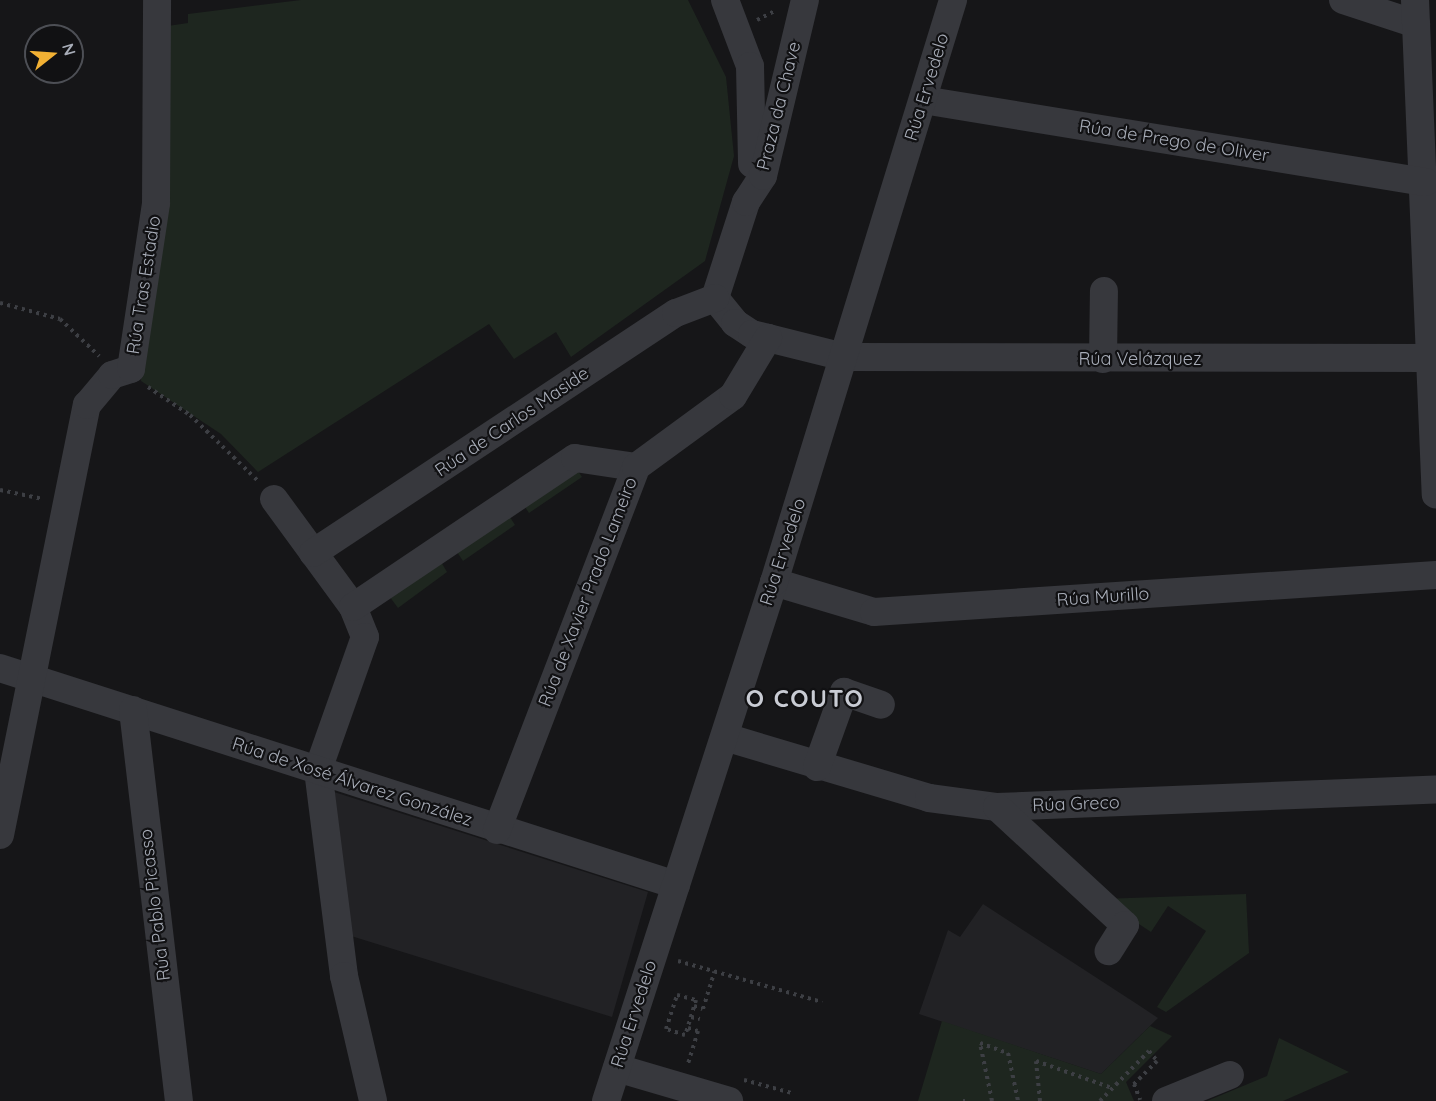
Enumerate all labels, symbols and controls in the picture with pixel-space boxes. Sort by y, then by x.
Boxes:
north arrow [24,24,84,84]
street label: Rúa Ervedelo [900,31,954,143]
street label: Praza da Chave [753,39,805,173]
text: N [58,41,81,58]
street label: Rúa de Prego de Oliver [1077,115,1271,167]
street label: Rúa Tras Estadio [122,214,166,356]
street label: Rúa Velázquez [1078,348,1202,370]
street label: Rúa de Carlos Maside [431,362,593,482]
street label: Rúa de Xavier Prado Lameiro [534,474,642,710]
street label: Rúa Ervedelo [755,496,811,608]
street label: Rúa Murillo [1056,583,1150,611]
district label: O COUTO [746,685,864,713]
street label: Rúa de Xosé Álvarez González [229,733,475,831]
street label: Rúa Greco [1032,792,1120,816]
street label: Rúa Pablo Picasso [135,828,175,982]
street label: Rúa Ervedelo [606,958,662,1070]

